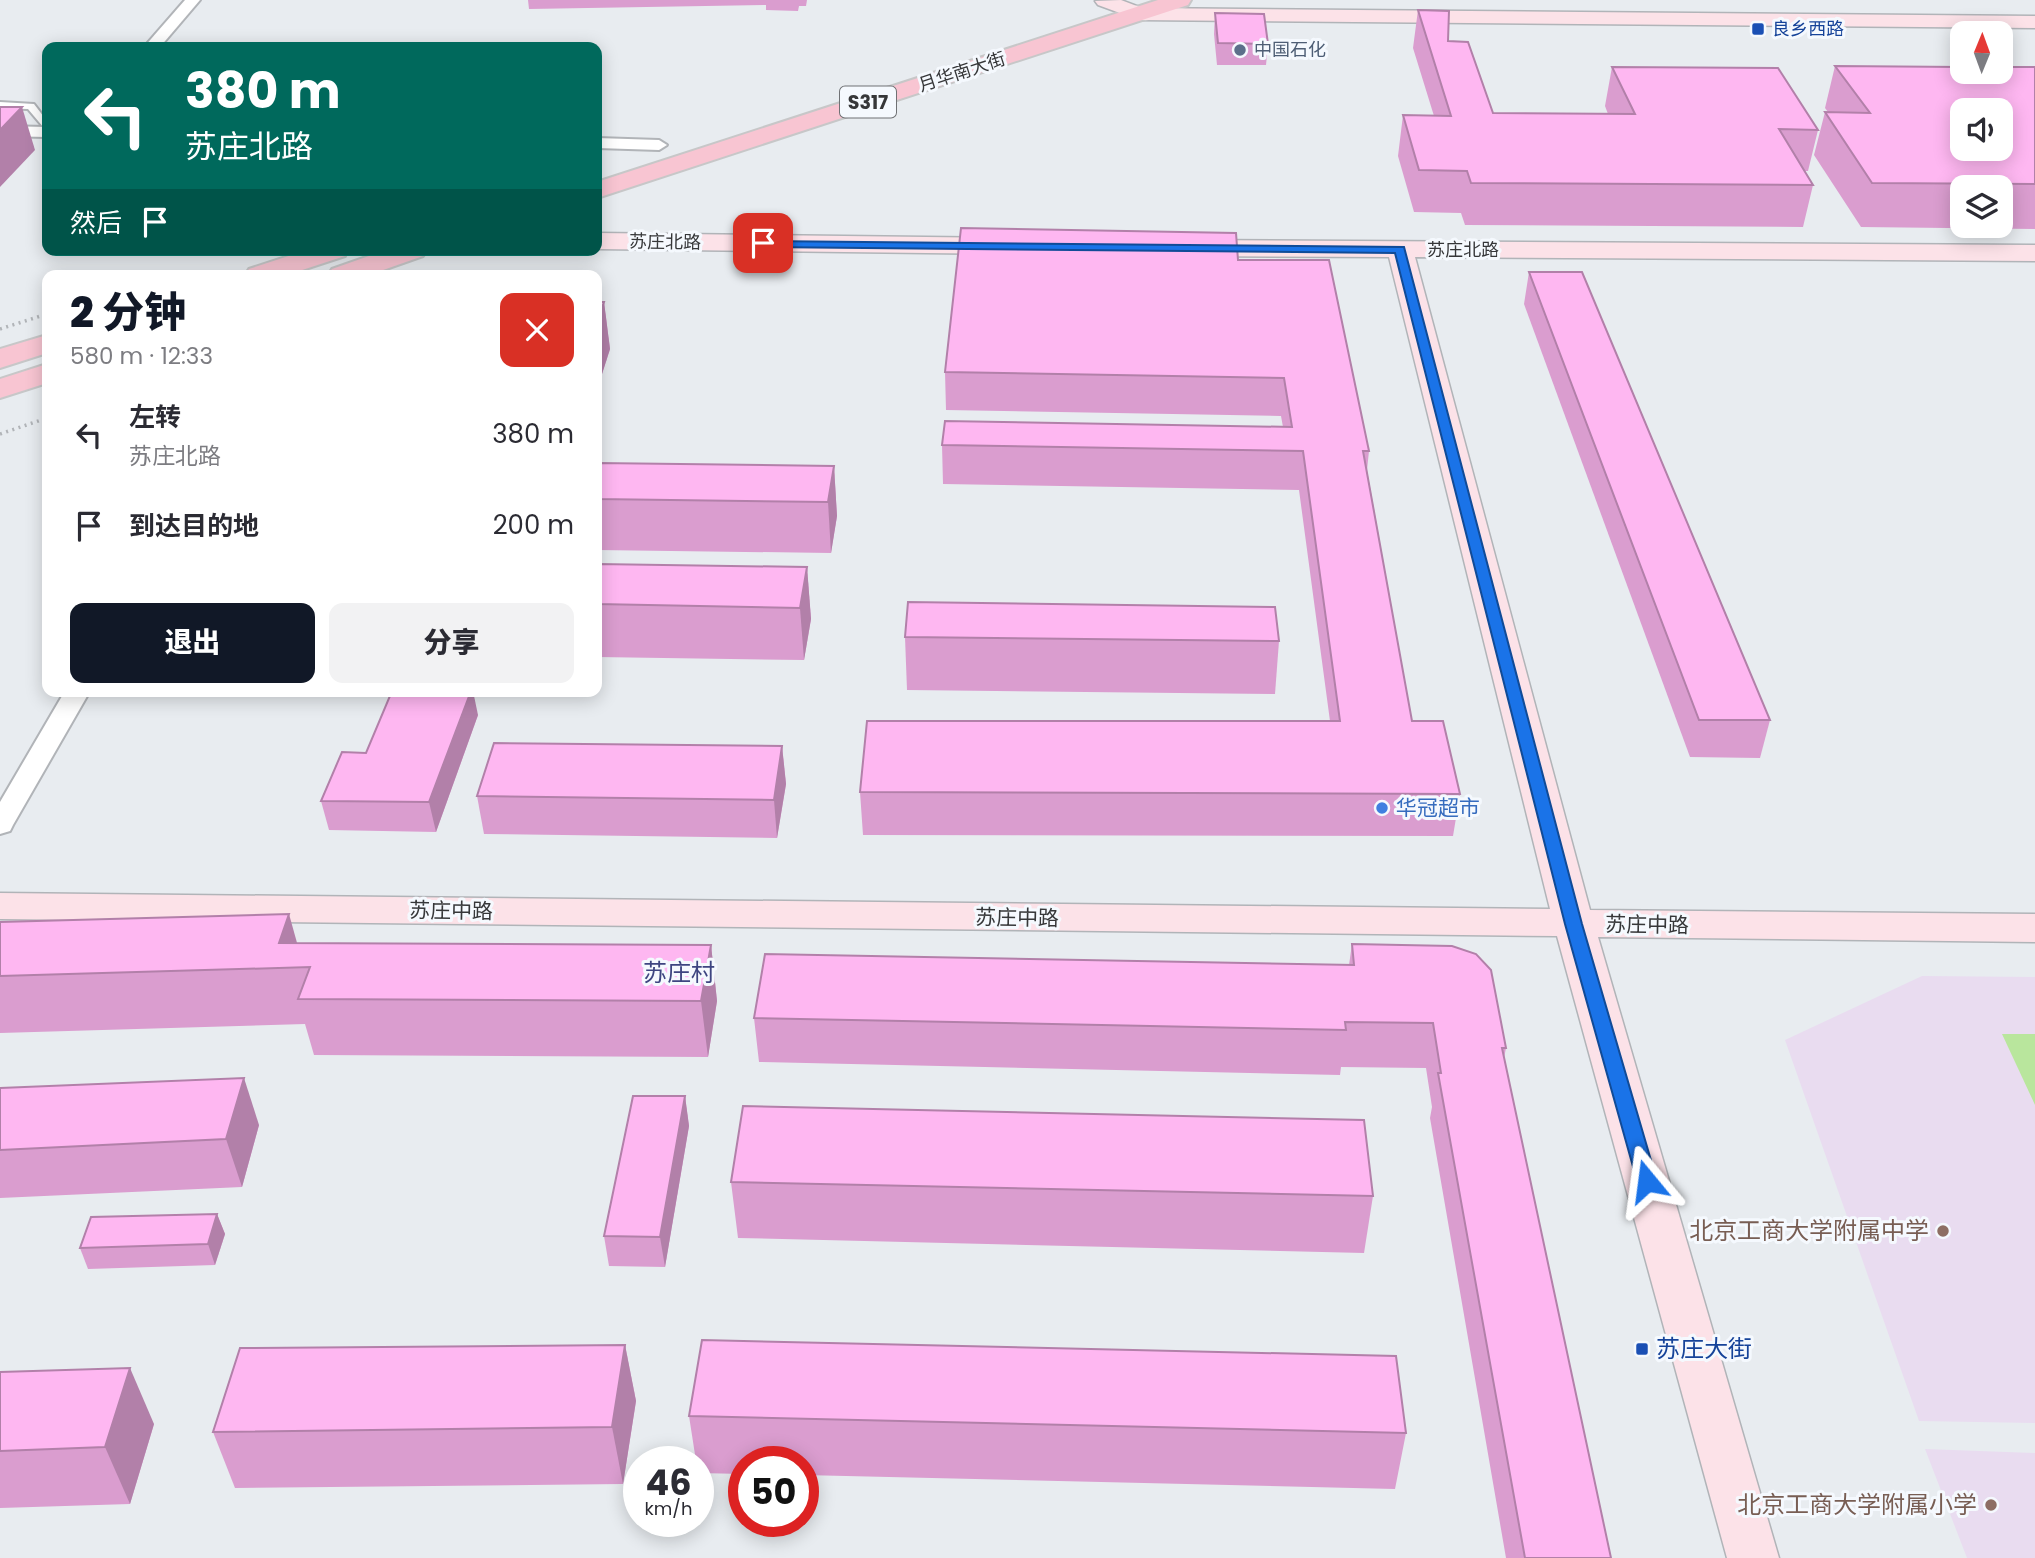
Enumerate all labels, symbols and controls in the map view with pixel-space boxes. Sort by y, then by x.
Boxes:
place label: 良乡西路 [1772,16,1844,41]
marker: 良乡西路 [1750,21,1766,37]
north arrow [1950,21,2012,84]
map controls [1950,21,2013,238]
place label: 中国石化 [1254,37,1326,62]
marker: 中国石化 [1232,42,1248,58]
street label: 月华南大街 [915,46,1009,97]
text: 380 m [185,57,341,125]
icon: left [70,70,161,161]
road number: S317 [840,86,896,118]
button: sound [1950,98,2013,161]
text: 苏庄北路 [185,124,313,169]
button: layers [1950,175,2013,238]
icon: arrive [136,203,174,241]
text: 然后 [70,205,122,241]
pin [733,213,793,273]
icon: arrive [744,224,782,262]
street label: 苏庄北路 [629,228,701,255]
street label: 苏庄北路 [1427,237,1499,262]
text: 2 分钟 [70,283,186,342]
button: close [500,293,574,367]
text: 580 m · 12:33 [70,340,213,372]
text: 左转 [129,399,181,435]
icon: left [70,416,108,454]
text: 380 m [492,416,574,452]
text: 苏庄北路 [129,440,221,472]
icon: arrive [70,507,108,545]
text: 200 m [493,507,574,543]
text: 到达目的地 [129,508,259,544]
button: 退出 [70,603,315,683]
button: 分享 [329,603,574,683]
place label: 华冠超市 [1396,793,1480,822]
marker: 华冠超市 [1374,800,1390,816]
street label: 苏庄中路 [409,895,493,926]
street label: 苏庄中路 [975,902,1059,933]
street label: 苏庄中路 [1605,909,1689,940]
district label: 苏庄村 [643,956,715,989]
position arrow [1610,1144,1684,1218]
place label: 北京工商大学附属中学 [1689,1214,1929,1247]
marker: 北京工商大学附属中学 [1935,1223,1951,1239]
place label: 苏庄大街 [1656,1332,1752,1365]
marker: 苏庄大街 [1634,1341,1650,1357]
speed limit sign: 50 [728,1446,819,1537]
text: 46 [646,1458,692,1507]
place label: 北京工商大学附属小学 [1737,1488,1977,1521]
text: km/h [645,1496,692,1521]
marker: 北京工商大学附属小学 [1983,1497,1999,1513]

